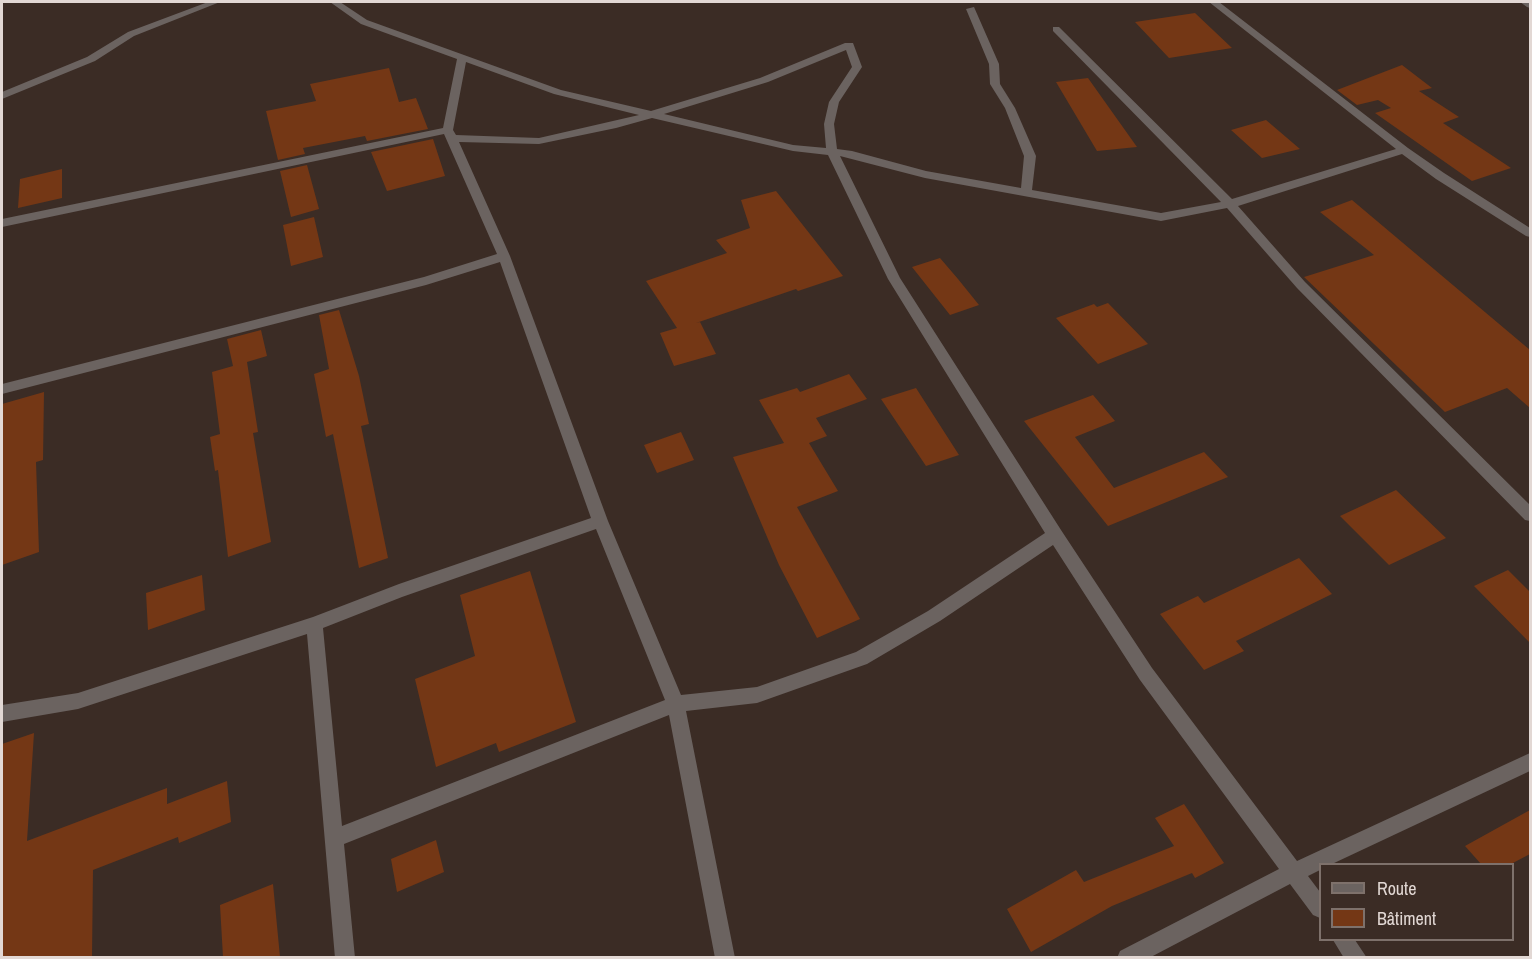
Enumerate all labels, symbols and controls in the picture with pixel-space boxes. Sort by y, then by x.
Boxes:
legend [1319,863,1514,941]
text: Route [1377,876,1416,901]
text: Bâtiment [1377,906,1436,931]

